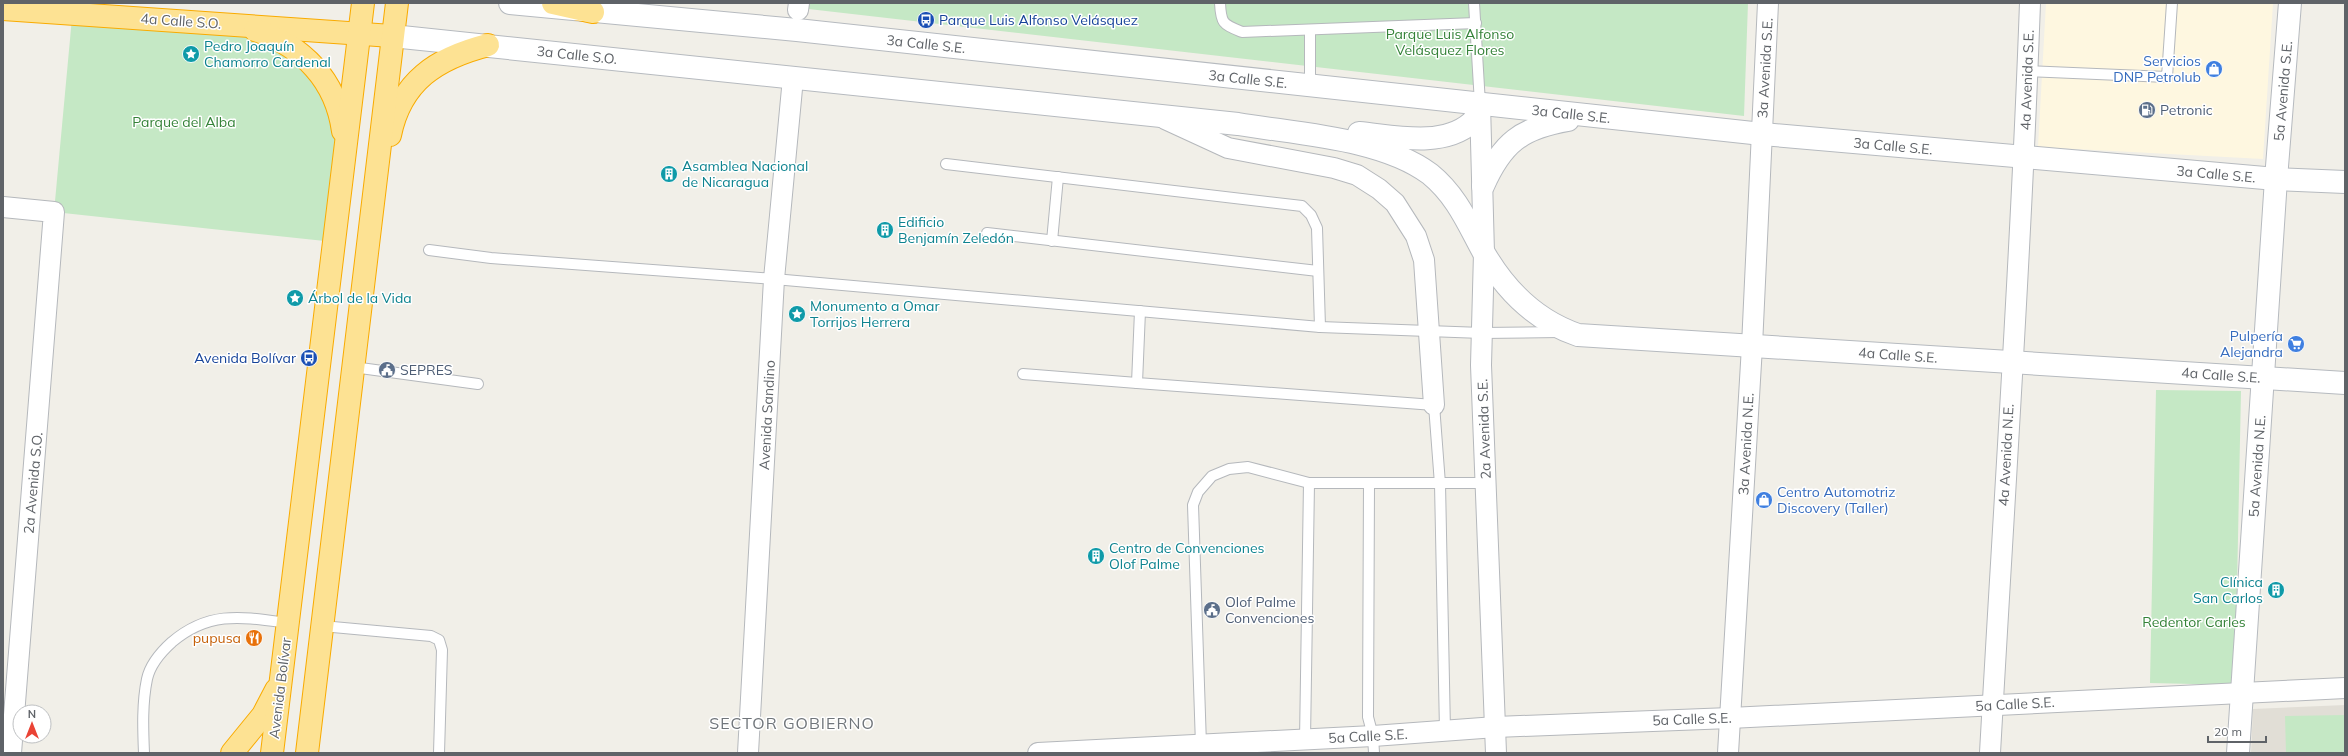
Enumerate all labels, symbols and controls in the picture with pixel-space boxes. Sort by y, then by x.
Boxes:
street label: 4a Calle S.O. [140,9,222,33]
bus stop icon: Parque Luis Alfonso Velásquez [916,10,936,30]
place label: Parque Luis Alfonso Velásquez [939,11,1138,29]
street label: 3a Avenida S.E. [1753,17,1777,119]
park label: Parque Luis Alfonso Velásquez Flores [1386,25,1514,59]
street label: 4a Avenida S.E. [2016,29,2038,131]
street label: 3a Calle S.E. [886,31,966,57]
place label: Pedro Joaquín Chamorro Cardenal [204,37,331,71]
street label: 5a Avenida S.E. [2270,40,2296,142]
street label: 3a Calle S.O. [536,42,618,68]
place icon: Pedro Joaquín Chamorro Cardenal [181,44,201,64]
place label: Servicios DNP Petrolub [2113,52,2201,86]
shop icon: Servicios DNP Petrolub [2204,59,2224,79]
street label: 3a Calle S.E. [1208,66,1288,92]
fuel station icon: Petronic [2137,100,2157,120]
street label: 3a Calle S.E. [1531,101,1611,127]
place label: Petronic [2160,101,2213,119]
park label: Parque del Alba [132,113,236,131]
street label: 3a Calle S.E. [1853,134,1933,158]
place label: Asamblea Nacional de Nicaragua [682,157,808,191]
street label: 3a Calle S.E. [2176,162,2256,186]
building icon: Asamblea Nacional de Nicaragua [659,164,679,184]
place label: Edificio Benjamín Zeledón [898,213,1014,247]
building icon: Edificio Benjamín Zeledón [875,220,895,240]
place icon: Árbol de la Vida [285,288,305,308]
place label: Árbol de la Vida [308,289,412,307]
place label: Monumento a Omar Torrijos Herrera [810,297,940,331]
place icon: Monumento a Omar Torrijos Herrera [787,304,807,324]
place label: Pulpería Alejandra [2220,327,2283,361]
supermarket icon: Pulpería Alejandra [2286,334,2306,354]
street label: 4a Calle S.E. [1858,343,1938,367]
bus stop icon: Avenida Bolívar [299,348,319,368]
place label: Avenida Bolívar [194,349,297,367]
public building icon: SEPRES [377,360,397,380]
street label: Avenida Sandino [755,360,779,470]
place label: SEPRES [400,361,453,379]
street label: 4a Calle S.E. [2181,363,2261,387]
street label: 2a Avenida S.E. [1473,378,1495,480]
street label: 3a Avenida N.E. [1734,392,1758,496]
street label: 4a Avenida N.E. [1994,403,2018,507]
street label: 5a Avenida N.E. [2244,414,2270,518]
street label: 2a Avenida S.O. [20,431,46,535]
place label: Centro Automotriz Discovery (Taller) [1777,483,1895,517]
shop icon: Centro Automotriz Discovery (Taller) [1754,490,1774,510]
place label: Centro de Convenciones Olof Palme [1109,539,1265,573]
building icon: Centro de Convenciones Olof Palme [1086,546,1106,566]
place label: Clínica San Carlos [2193,573,2263,607]
building icon: Clínica San Carlos [2266,580,2286,600]
place label: Olof Palme Convenciones [1225,593,1314,627]
public building icon: Olof Palme Convenciones [1202,600,1222,620]
park label: Redentor Carles [2142,613,2246,631]
restaurant icon: pupusa [244,628,264,648]
place label: pupusa [193,629,241,647]
street label: Avenida Bolívar [265,635,295,740]
street label: 5a Calle S.E. [1975,693,2055,715]
north arrow [12,704,52,744]
text: N [28,707,36,721]
street label: 5a Calle S.E. [1652,709,1732,729]
district label: SECTOR GOBIERNO [709,713,875,733]
scale bar [2208,718,2266,744]
text: 20 m [2214,724,2242,739]
street label: 5a Calle S.E. [1328,725,1408,747]

